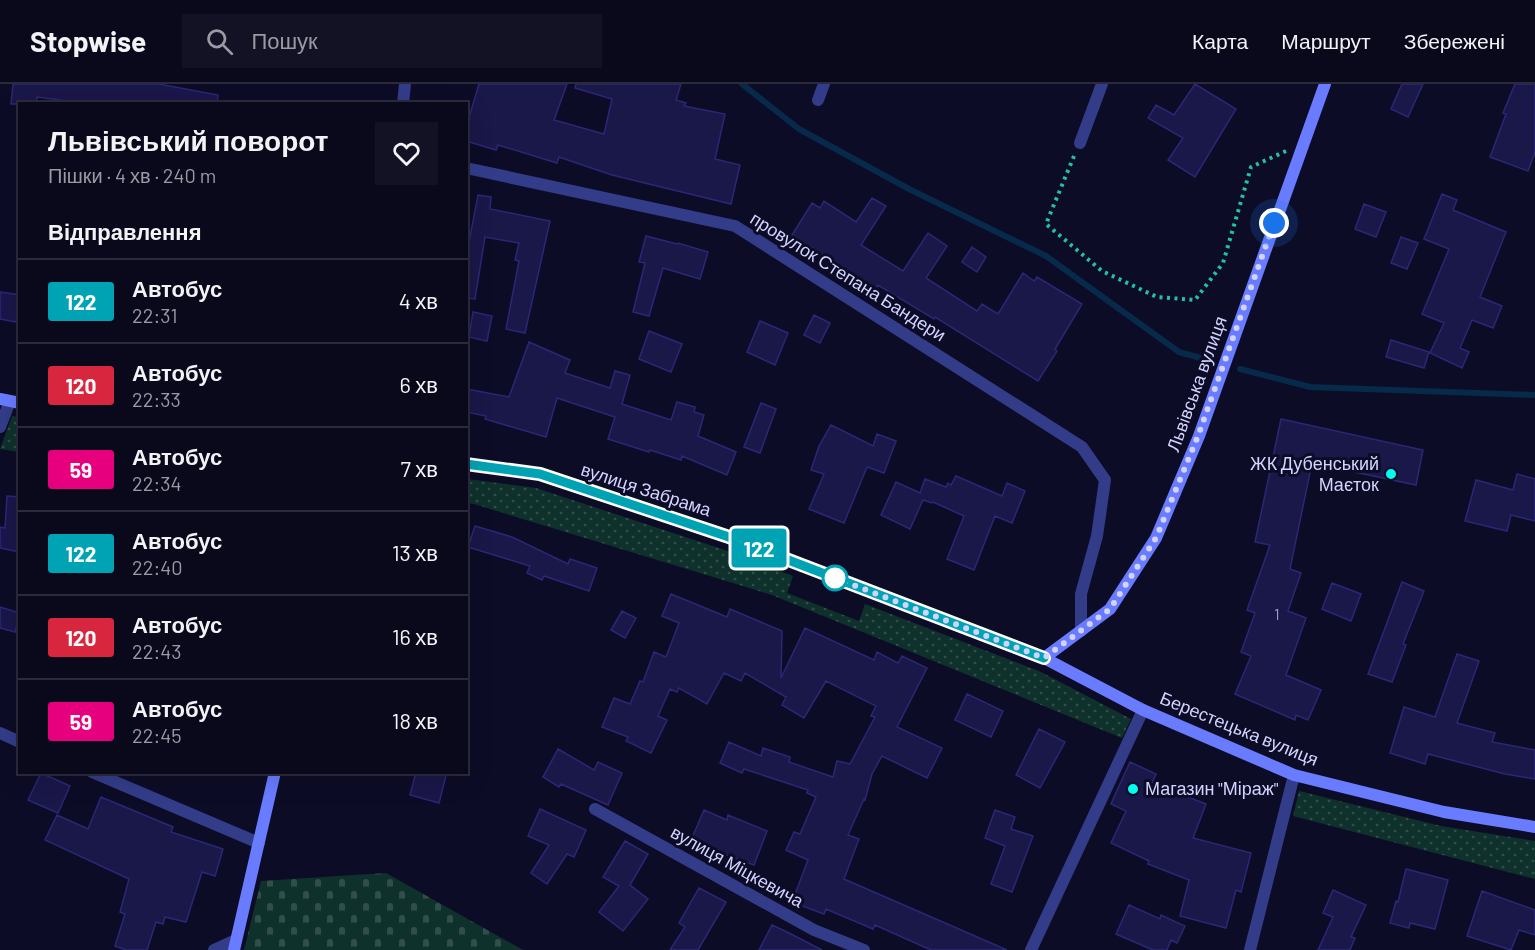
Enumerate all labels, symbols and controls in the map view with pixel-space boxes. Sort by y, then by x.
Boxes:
search box [182,14,602,68]
text: Stopwise [30,24,146,58]
icon: search [203,25,236,58]
text: Пошук [251,27,318,53]
text: Карта [1192,28,1248,53]
text: Маршрут [1281,28,1371,53]
text: Збережені [1404,28,1505,53]
button: heart [375,122,438,185]
text: Львівський поворот [48,123,328,157]
text: Пішки · 4 хв · 240 m [48,163,216,187]
street label: провулок Степана Бандери [747,207,950,345]
your location [1259,208,1289,238]
text: Відправлення [48,218,202,244]
text: Автобус [132,275,222,301]
text: 4 хв [399,287,438,313]
text: 122 [66,289,96,314]
text: 22:31 [132,303,177,327]
street label: Львівська вулиця [1161,313,1231,454]
text: Автобус [132,359,222,385]
text: 6 хв [400,371,438,397]
text: 120 [65,373,97,398]
text: 22:33 [132,387,181,411]
text: Автобус [132,443,222,469]
place label: ЖК Дубенський Маєток [1250,452,1379,495]
text: 7 хв [401,455,438,481]
text: 59 [70,457,92,482]
street label: вулиця Забрама [578,458,715,521]
marker: ЖК Дубенський Маєток [1384,467,1398,481]
text: 22:34 [132,471,182,495]
text: Автобус [132,527,222,553]
line badge: 122 [724,528,794,568]
text: 122 [744,536,774,561]
text: 13 хв [392,539,438,565]
text: 122 [66,541,96,566]
text: 22:40 [132,555,183,579]
unlabelled marker [822,565,848,591]
house number: 1 [1274,605,1280,623]
text: Автобус [132,611,222,637]
text: 16 хв [392,623,438,649]
text: 120 [65,625,97,650]
text: 22:43 [132,639,182,663]
street label: Берестецька вулиця [1157,686,1322,770]
text: Автобус [132,695,222,721]
text: 18 хв [392,707,438,733]
text: 59 [70,709,92,734]
text: 22:45 [132,723,182,747]
place label: Магазин "Міраж" [1145,777,1279,799]
marker: Магазин "Міраж" [1126,782,1140,796]
street label: вулиця Міцкевича [667,821,809,912]

